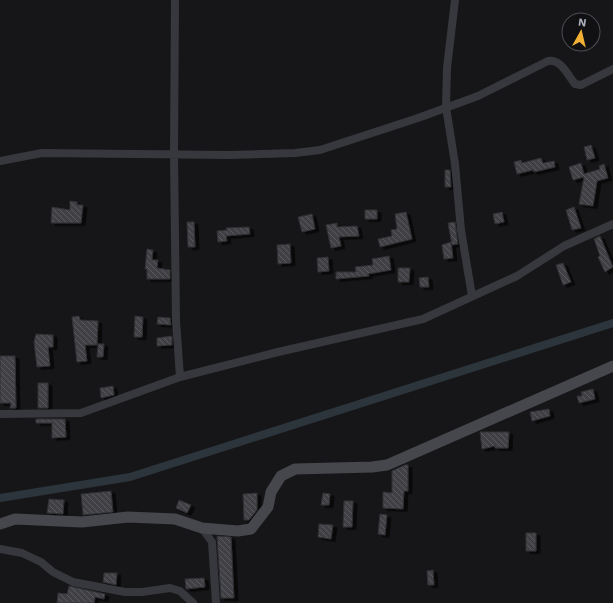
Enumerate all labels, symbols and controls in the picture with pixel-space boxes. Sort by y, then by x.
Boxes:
north arrow [561,12,601,52]
text: N [577,16,587,30]

